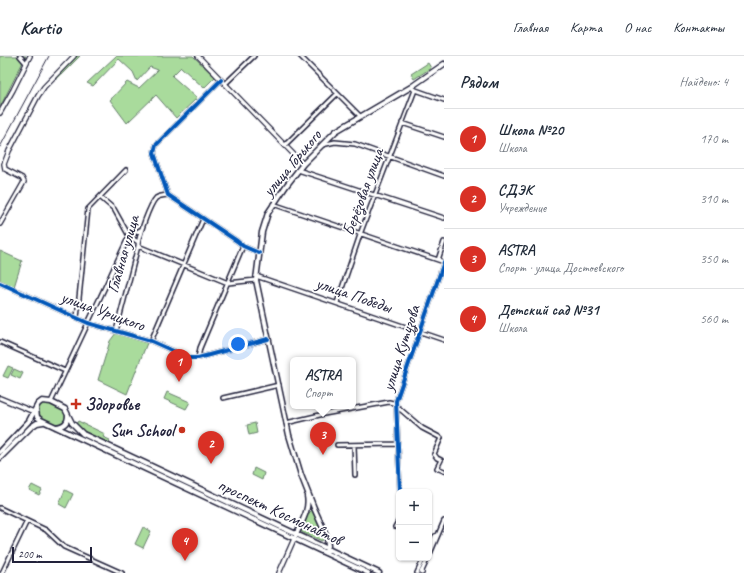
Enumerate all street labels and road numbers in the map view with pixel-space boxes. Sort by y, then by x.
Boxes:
street label: улица Горького [257,125,327,201]
street label: Берёзовая улица [338,144,390,239]
street label: Главная улица [102,211,145,295]
street label: улица Победы [313,272,396,318]
street label: улица Урицкого [57,286,149,336]
street label: улица Кутузова [377,301,426,395]
street label: проспект Космонавтов [215,474,349,552]

